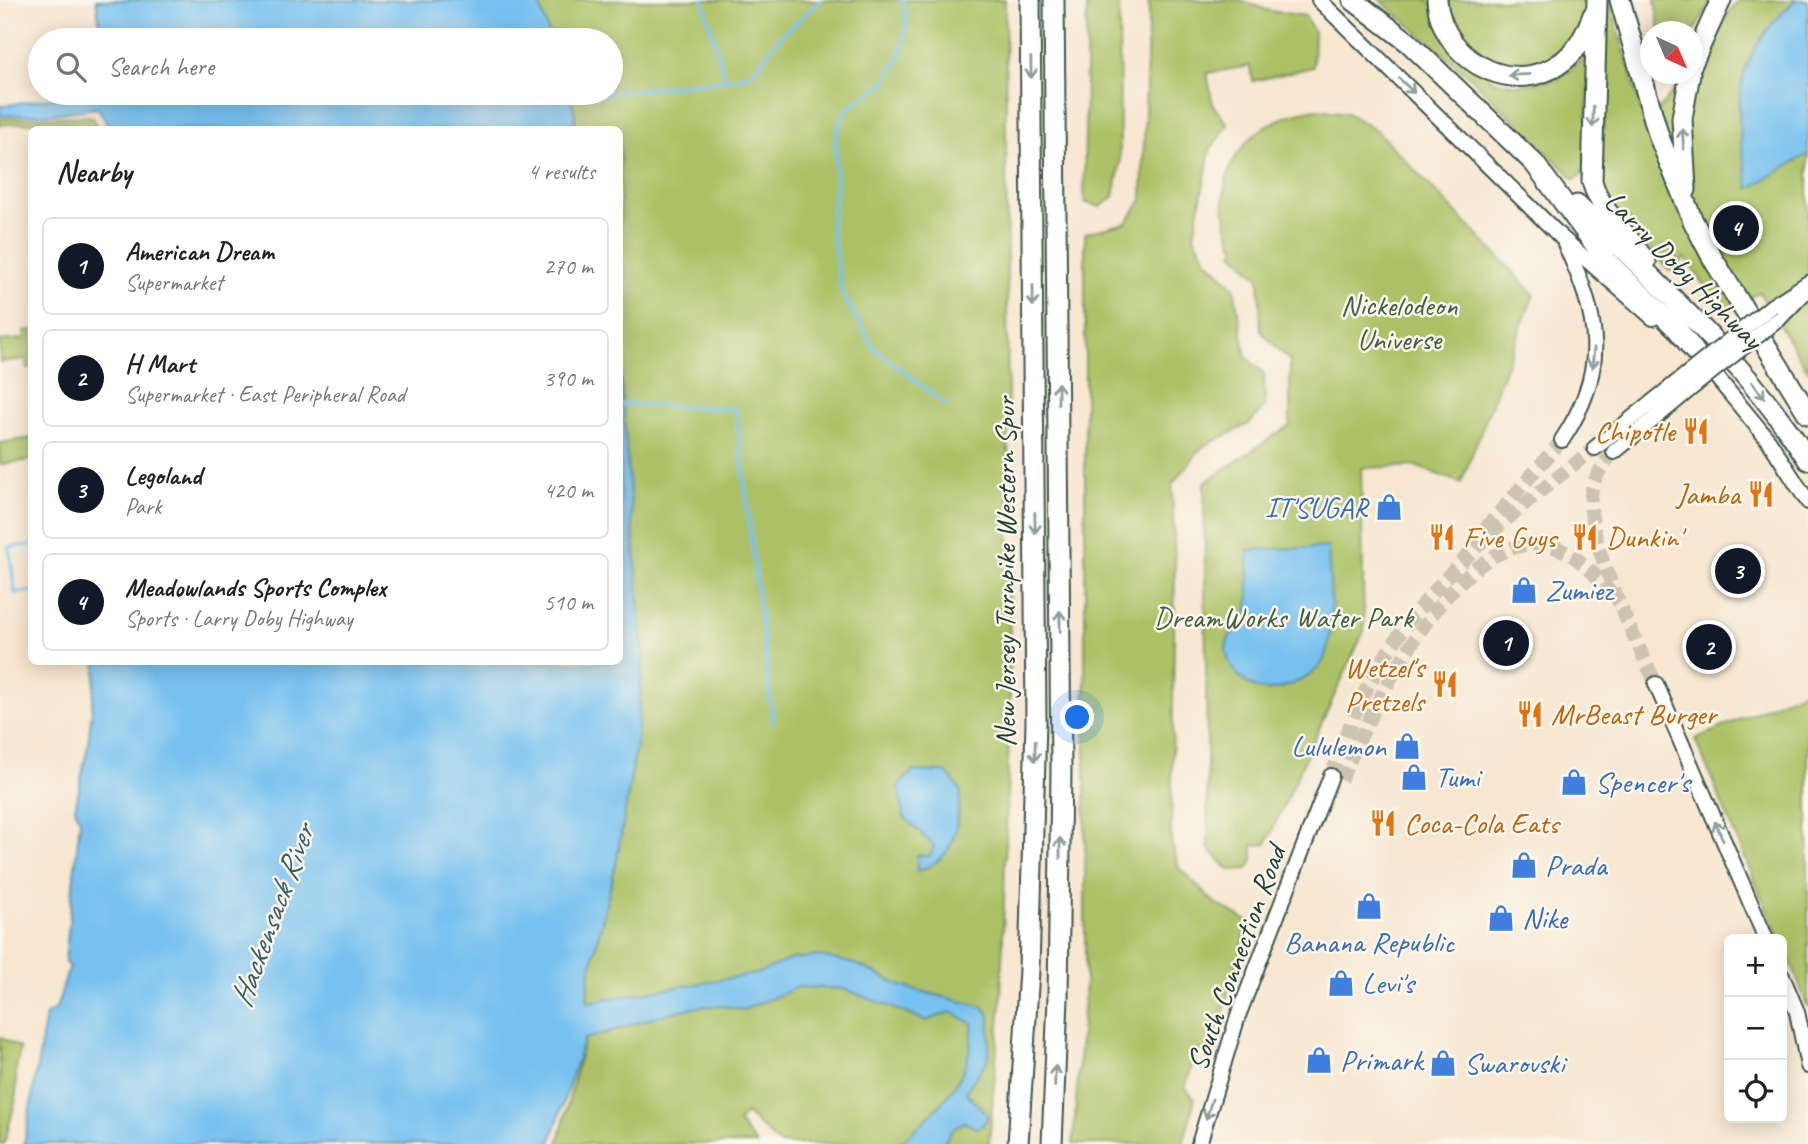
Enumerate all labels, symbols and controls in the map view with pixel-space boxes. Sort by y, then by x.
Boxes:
north arrow [1640,21,1703,84]
search box [28,28,623,105]
icon: search [52,48,90,86]
text: Search here [108,50,214,83]
one-way arrow [1024,56,1038,79]
one-way arrow [1509,69,1531,82]
one-way arrow [1398,77,1415,94]
one-way arrow [1586,105,1599,128]
one-way arrow [1677,128,1690,151]
text: Nearby [56,153,132,191]
text: 4 results [528,157,595,186]
street label: Larry Doby Highway [1597,183,1773,359]
pin: 4 [1713,202,1759,254]
text: American Dream [125,235,274,268]
text: 1 [76,252,86,281]
text: 270 m [544,252,593,281]
text: Supermarket [125,268,223,297]
one-way arrow [1026,284,1040,307]
park label: Nickelodeon Universe [1341,286,1458,358]
one-way arrow [1587,346,1600,369]
text: H Mart [125,347,195,380]
text: 2 [76,364,86,393]
text: 390 m [544,364,593,393]
text: Supermarket · East Peripheral Road [125,380,405,409]
one-way arrow [1750,380,1765,398]
one-way arrow [1051,382,1065,405]
street label: New Jersey Turnpike Western Spur [986,395,1024,747]
place label: Chipotle [1595,412,1677,450]
restaurant icon: Chipotle [1681,416,1711,446]
text: Legoland [125,459,202,492]
place label: Jamba [1674,475,1742,513]
text: 3 [76,476,86,505]
text: 420 m [544,476,593,505]
restaurant icon: Jamba [1746,479,1776,509]
place label: IT'SUGAR [1265,488,1370,526]
text: Park [125,492,161,521]
shop icon: IT'SUGAR [1374,492,1404,522]
one-way arrow [1028,511,1042,534]
place label: Five Guys [1463,518,1559,556]
place label: Dunkin' [1606,518,1687,556]
restaurant icon: Five Guys [1427,522,1457,552]
restaurant icon: Dunkin' [1570,522,1600,552]
pin: 3 [1715,545,1761,597]
text: Meadowlands Sports Complex [125,571,386,604]
place label: Zumiez [1545,571,1615,609]
shop icon: Zumiez [1509,575,1539,605]
text: 4 [76,588,86,617]
text: 510 m [544,588,593,617]
park label: DreamWorks Water Park [1153,598,1415,636]
text: Sports · Larry Doby Highway [125,604,353,633]
one-way arrow [1053,610,1066,633]
pin: 1 [1483,617,1529,669]
pin: 2 [1686,621,1732,673]
place label: Wetzel's Pretzels [1344,648,1427,720]
restaurant icon: Wetzel's Pretzels [1430,669,1460,699]
place label: MrBeast Burger [1551,695,1719,733]
restaurant icon: MrBeast Burger [1515,699,1545,729]
your location [1060,700,1094,734]
place label: Lululemon [1291,727,1387,765]
shop icon: Lululemon [1392,731,1422,761]
one-way arrow [1028,739,1042,762]
place label: Tumi [1435,758,1483,796]
shop icon: Tumi [1399,762,1429,792]
place label: Spencer's [1595,763,1692,801]
shop icon: Spencer's [1559,767,1589,797]
place label: Coca-Cola Eats [1404,804,1561,842]
restaurant icon: Coca-Cola Eats [1368,808,1398,838]
water label: Hackensack River [220,815,325,1013]
one-way arrow [1712,820,1725,842]
one-way arrow [1054,837,1067,860]
street label: South Connection Road [1178,837,1296,1075]
place label: Prada [1545,846,1608,884]
shop icon: Prada [1509,850,1539,880]
shop icon: Banana Republic [1354,891,1384,921]
place label: Nike [1522,899,1569,937]
shop icon: Nike [1486,903,1516,933]
place label: Banana Republic [1284,923,1455,961]
map controls [1724,934,1787,1123]
button: + [1724,934,1787,997]
place label: Levi's [1362,964,1417,1002]
shop icon: Levi's [1326,968,1356,998]
button: − [1724,997,1787,1060]
place label: Primark [1340,1041,1425,1079]
place label: Swarovski [1464,1044,1568,1082]
shop icon: Primark [1304,1045,1334,1075]
shop icon: Swarovski [1428,1048,1458,1078]
button: locate [1724,1060,1787,1123]
one-way arrow [1049,1065,1062,1088]
one-way arrow [1202,1098,1215,1120]

